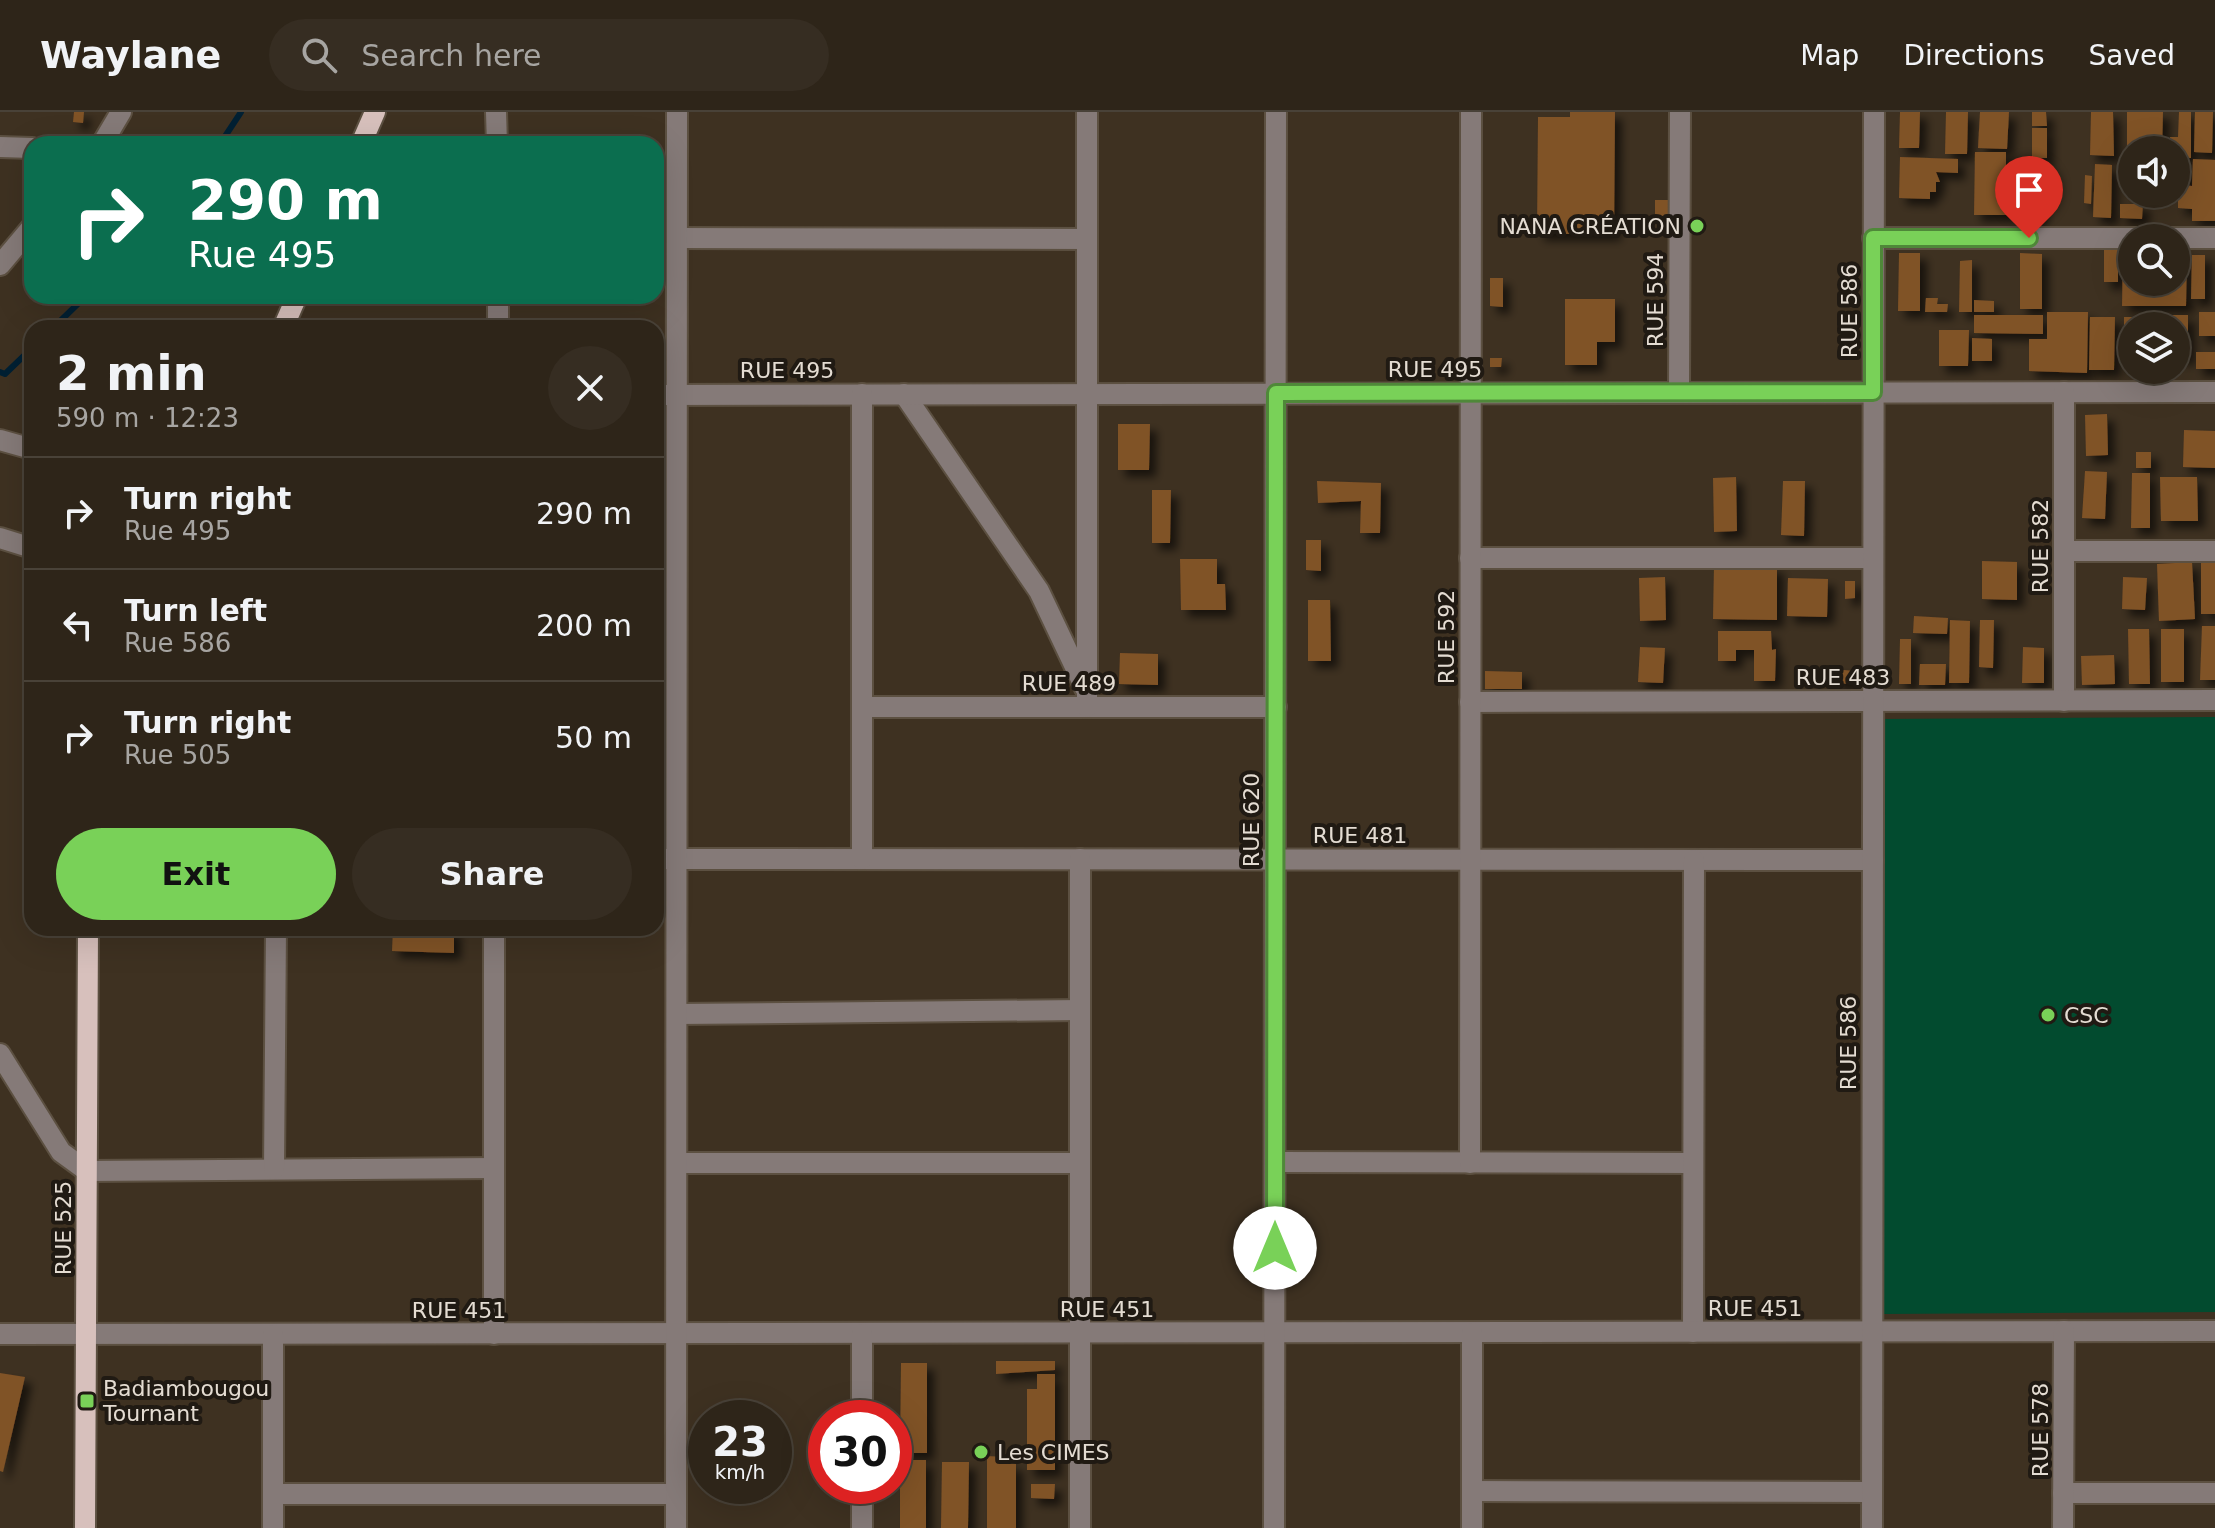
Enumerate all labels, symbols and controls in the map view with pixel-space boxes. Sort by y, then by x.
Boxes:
search box [269,19,829,91]
text: Waylane [40,33,221,77]
icon: search [297,33,341,77]
text: Search here [361,38,542,73]
text: Map [1800,39,1859,72]
text: Directions [1903,39,2044,72]
text: Saved [2088,39,2175,72]
map controls [2118,136,2190,384]
button: sound [2118,136,2190,208]
pin [1995,156,2063,238]
text: 290 m [188,167,383,232]
icon: right [56,168,160,272]
icon: arrive [2007,168,2051,212]
place label: NANA CRÉATION [1499,214,1681,239]
marker: NANA CRÉATION [1688,217,1706,235]
button: search [2118,224,2190,296]
text: Rue 495 [188,234,337,275]
street label: RUE 594 [1643,253,1668,347]
street label: RUE 586 [1837,264,1862,358]
button: layers [2118,312,2190,384]
text: 2 min [56,345,207,401]
button: close [548,346,632,430]
street label: RUE 495 [1388,357,1482,382]
street label: RUE 495 [740,358,834,383]
text: 590 m · 12:23 [56,403,239,433]
text: Turn right [124,481,291,516]
icon: right [56,491,100,535]
text: 290 m [536,496,632,531]
street label: RUE 582 [2028,499,2053,593]
text: Rue 495 [124,516,231,546]
street label: RUE 592 [1434,590,1459,684]
text: Turn left [124,593,267,628]
icon: left [56,603,100,647]
text: 200 m [536,608,632,643]
text: Rue 586 [124,628,231,658]
street label: RUE 483 [1796,665,1890,690]
street label: RUE 489 [1022,671,1116,696]
text: Turn right [124,705,291,740]
icon: right [56,715,100,759]
text: 50 m [555,720,632,755]
text: Rue 505 [124,740,231,770]
street label: RUE 620 [1239,773,1264,867]
street label: RUE 481 [1313,823,1407,848]
button: Exit [56,828,336,920]
button: Share [352,828,632,920]
street label: RUE 586 [1836,996,1861,1090]
place label: CSC [2064,1003,2109,1028]
marker: CSC [2039,1006,2057,1024]
street label: RUE 525 [51,1181,76,1275]
position arrow [1233,1206,1317,1290]
street label: RUE 451 [1708,1296,1802,1321]
street label: RUE 451 [1060,1297,1154,1322]
street label: RUE 451 [412,1298,506,1323]
place label: Badiambougou Tournant [102,1376,269,1426]
street label: RUE 578 [2028,1383,2053,1477]
marker: Badiambougou Tournant [78,1392,96,1410]
speed limit sign: 30 [808,1400,912,1504]
text: 23 [712,1419,768,1465]
place label: Les CIMES [997,1440,1110,1465]
marker: Les CIMES [972,1443,990,1461]
text: km/h [715,1460,765,1484]

